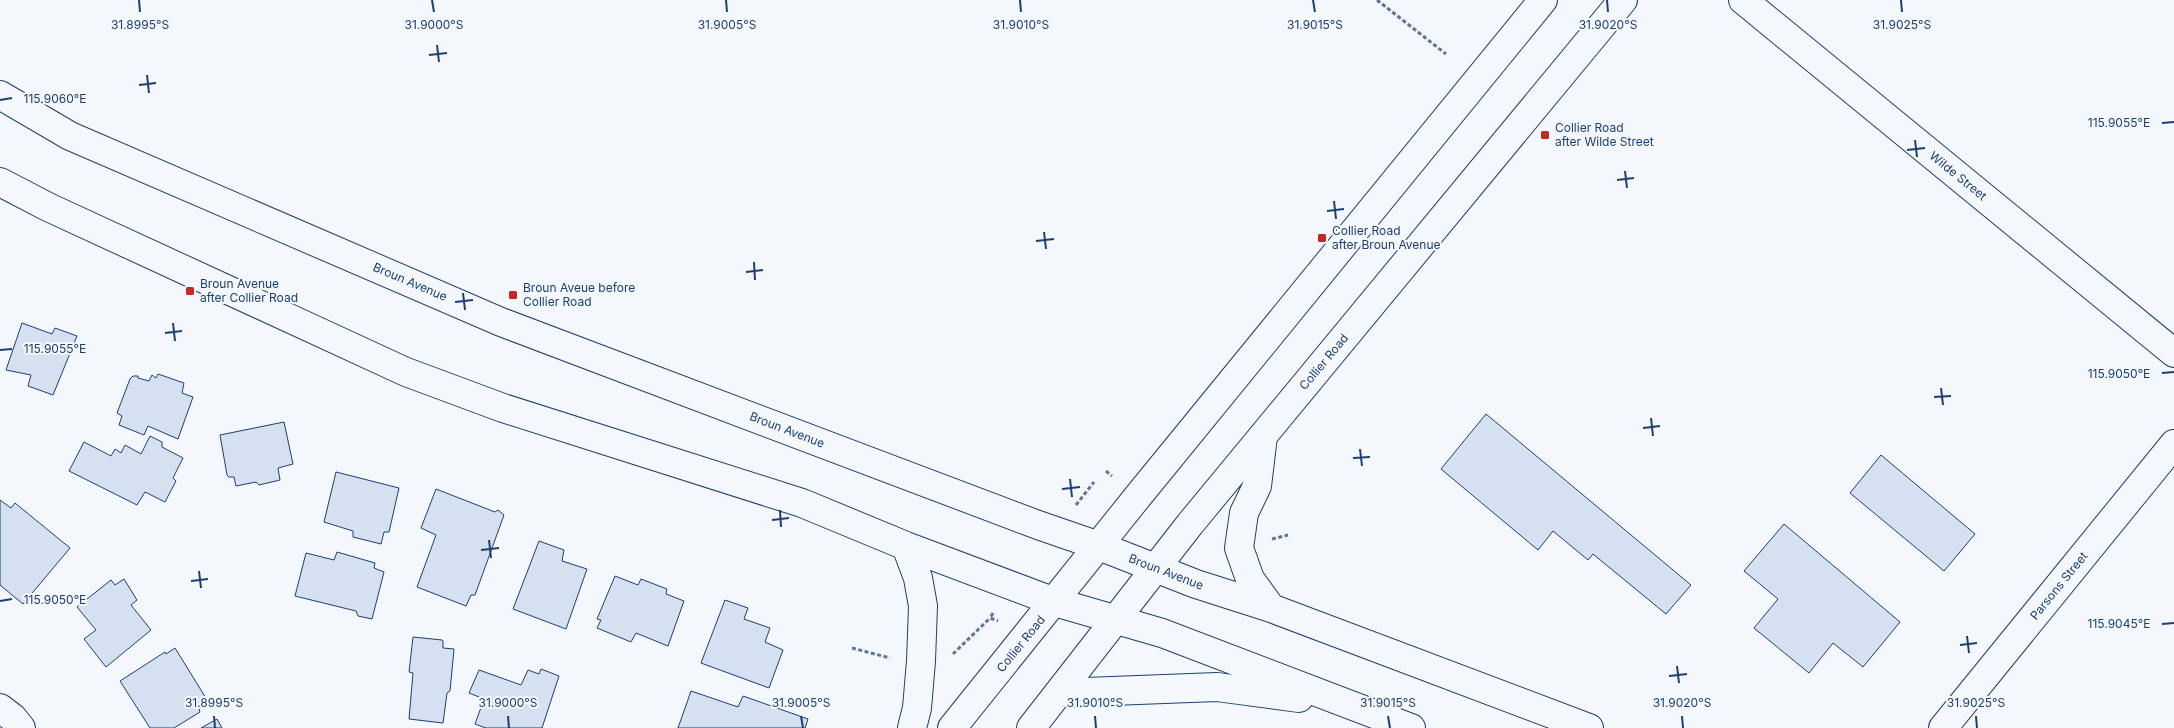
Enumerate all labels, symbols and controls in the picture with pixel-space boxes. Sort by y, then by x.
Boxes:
text: 31.8995°S [111,17,169,32]
text: 31.9000°S [405,17,464,32]
text: 31.9005°S [698,17,757,32]
text: 31.9010°S [993,17,1049,32]
text: 31.9015°S [1287,17,1343,32]
text: 31.9020°S [1579,17,1638,32]
text: 31.9025°S [1873,17,1932,32]
text: 115.9060°E [24,91,86,106]
text: 115.9055°E [2088,115,2150,130]
place label: Collier Road after Wilde Street [1555,120,1654,149]
marker: Collier Road after Wilde Street [1539,129,1551,141]
street label: Wilde Street [1927,148,1990,203]
place label: Collier Road after Broun Avenue [1332,223,1441,252]
marker: Collier Road after Broun Avenue [1316,232,1328,244]
street label: Broun Avenue [371,259,450,304]
place label: Broun Avenue after Collier Road [200,276,298,305]
place label: Broun Aveue before Collier Road [523,280,635,309]
marker: Broun Avenue after Collier Road [184,285,196,297]
marker: Broun Aveue before Collier Road [507,289,519,301]
street label: Collier Road [1296,331,1351,393]
text: 115.9055°E [24,341,86,356]
text: 115.9050°E [2088,366,2150,381]
street label: Broun Avenue [748,408,827,451]
street label: Parsons Street [2027,549,2091,623]
street label: Broun Avenue [1127,550,1206,593]
text: 115.9050°E [24,592,86,607]
street label: Collier Road [993,612,1048,675]
text: 115.9045°E [2088,616,2150,631]
text: 31.8995°S [185,695,243,710]
text: 31.9000°S [479,695,538,710]
text: 31.9005°S [772,695,831,710]
text: 31.9010°S [1067,695,1123,710]
text: 31.9015°S [1360,695,1416,710]
text: 31.9020°S [1653,695,1712,710]
text: 31.9025°S [1947,695,2006,710]

